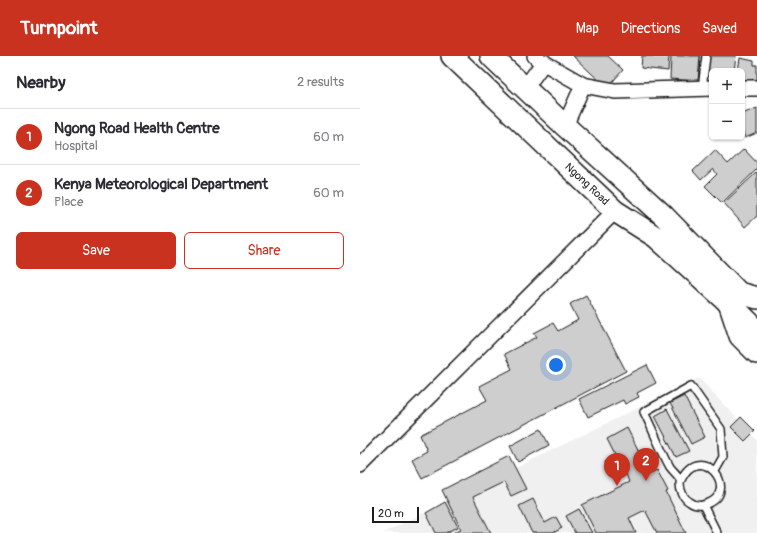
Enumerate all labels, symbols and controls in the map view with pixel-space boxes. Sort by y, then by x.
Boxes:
text: Turnpoint [20,16,98,40]
text: Map [576,20,599,37]
text: Directions [621,20,680,37]
text: Saved [702,20,737,37]
map controls [709,68,745,140]
button: + [709,68,745,104]
text: Nearby [16,72,65,93]
text: 2 results [297,74,344,90]
button: − [709,104,745,140]
text: Ngong Road Health Centre [54,119,220,138]
text: 1 [26,129,32,145]
text: 60 m [313,129,344,145]
text: Hospital [54,138,98,154]
street label: Ngong Road [562,160,612,208]
text: Kenya Meteorological Department [54,175,268,194]
text: 2 [25,185,33,201]
text: 60 m [313,185,344,201]
text: Place [54,194,83,210]
button: Save [16,232,176,269]
button: Share [184,232,344,269]
your location [546,355,566,375]
pin: 2 [633,448,659,481]
pin: 1 [604,453,630,486]
scale bar [372,505,419,524]
text: 20 m [378,507,404,520]

